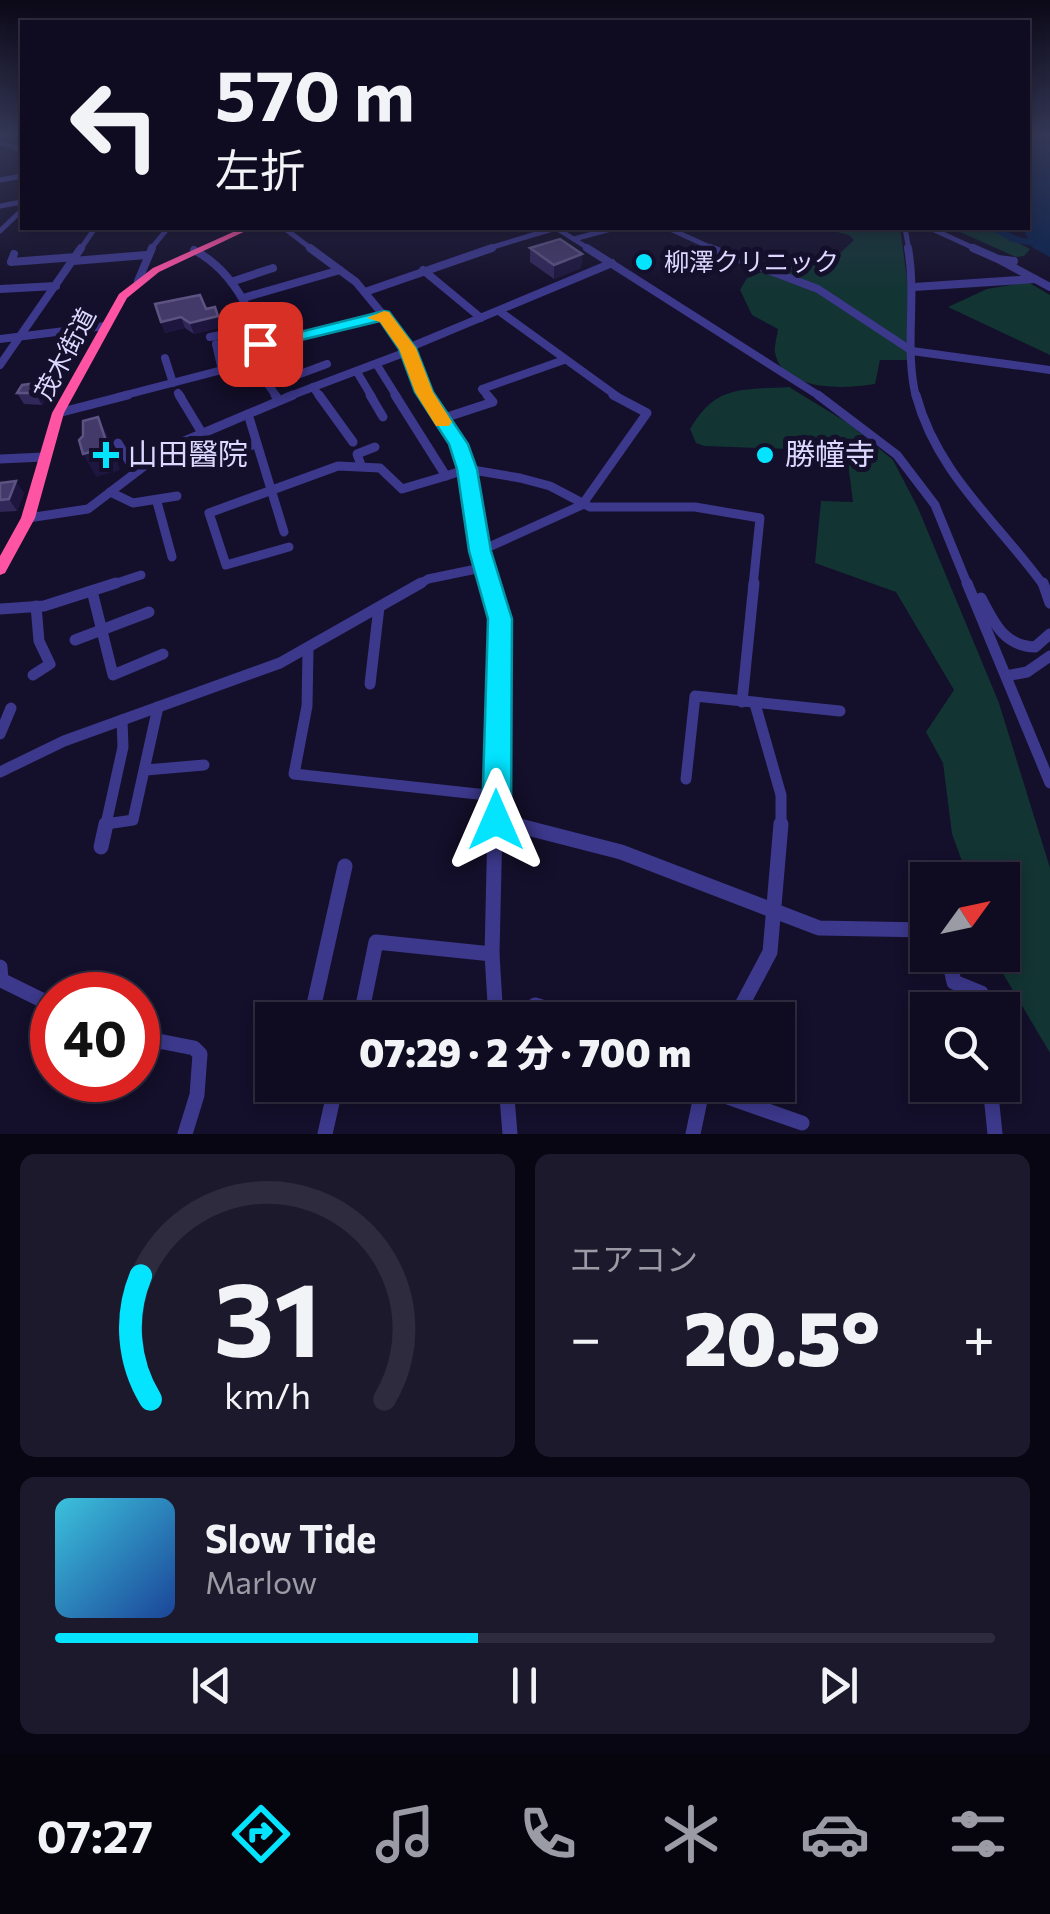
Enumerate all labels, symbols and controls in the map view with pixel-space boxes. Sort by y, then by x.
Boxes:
text: 570 m [215,50,415,135]
icon: left [50,60,180,190]
text: 左折 [215,141,305,196]
place label: 柳澤クリニック [664,246,839,276]
marker: 柳澤クリニック [633,251,655,273]
street label: 茂木街道 [27,302,101,405]
pin [218,302,303,387]
icon: arrive [233,317,288,372]
place label: 山田醫院 [128,434,248,471]
place label: 勝幢寺 [785,434,875,471]
marker: 山田醫院 [93,442,119,468]
marker: 勝幢寺 [754,444,776,466]
position arrow [444,768,548,872]
north arrow [910,862,1020,972]
map controls [910,862,1020,1102]
speed limit sign: 40 [30,972,160,1102]
button: search [910,992,1020,1102]
text: 07:29 · 2 分 · 700 m [359,1028,691,1075]
text: エアコン [570,1238,698,1278]
text: 31 [214,1251,321,1378]
text: 20.5° [684,1290,880,1381]
text: − [570,1302,601,1369]
text: + [963,1302,995,1369]
text: km/h [224,1373,311,1416]
text: Slow Tide [205,1514,376,1561]
text: Marlow [205,1561,317,1601]
icon: previous [184,1658,239,1713]
icon: pause [497,1658,552,1713]
icon: next [811,1658,866,1713]
icon: directions [226,1799,296,1869]
icon: music [370,1799,440,1869]
icon: phone [513,1799,583,1869]
icon: climate [656,1799,726,1869]
icon: car [800,1799,870,1869]
icon: filters [943,1799,1013,1869]
text: 07:27 [37,1807,153,1862]

